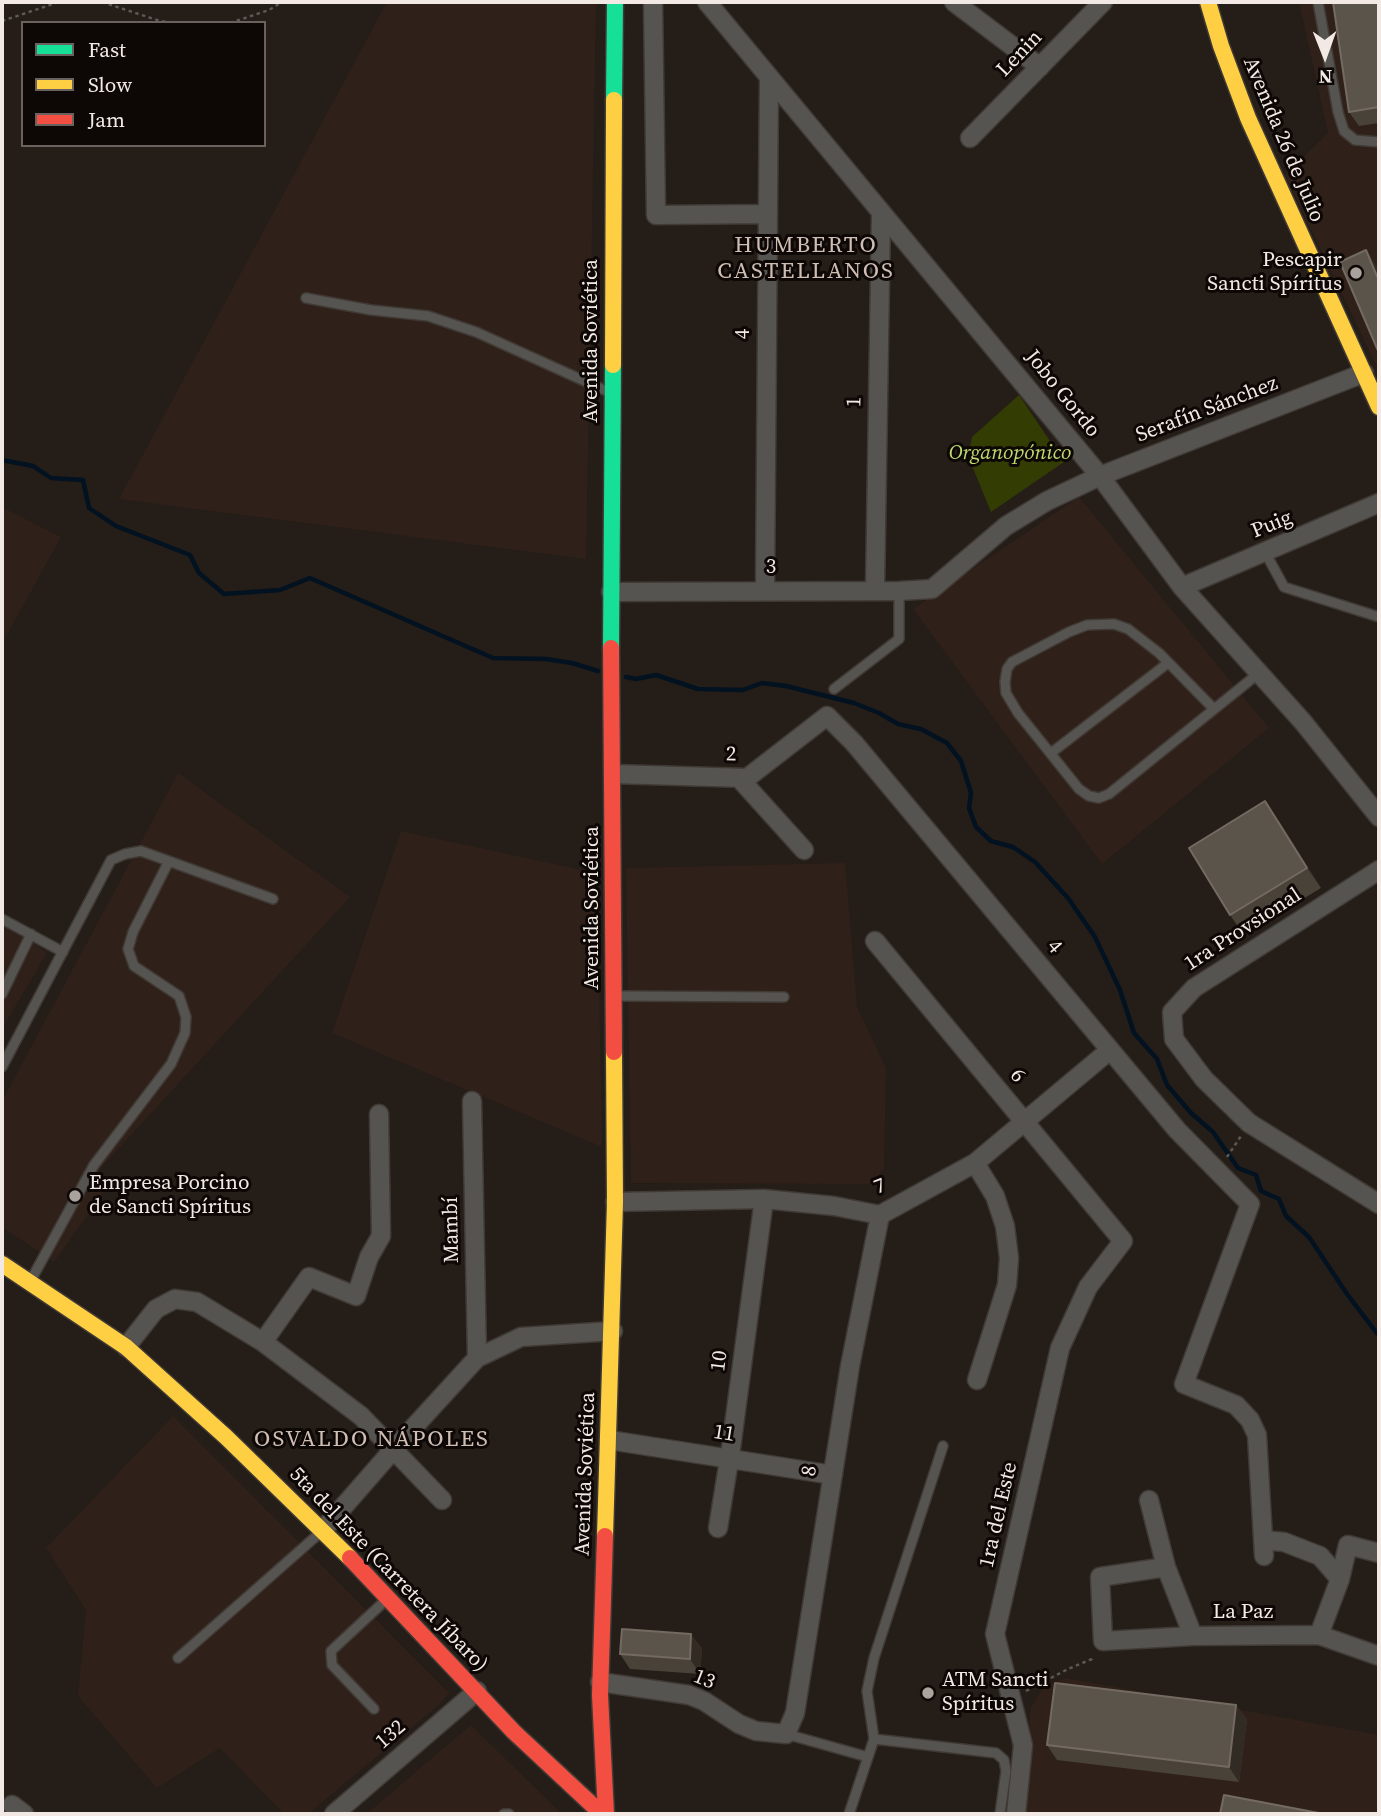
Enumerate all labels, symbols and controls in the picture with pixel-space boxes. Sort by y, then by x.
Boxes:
legend [21,21,266,147]
north arrow [1290,21,1360,91]
street label: Lenin [992,25,1048,83]
text: Fast [88,35,126,64]
street label: Avenida 26 de Julio [1237,54,1329,226]
text: N [1318,64,1333,90]
text: Slow [88,70,132,99]
text: Jam [88,105,125,134]
district label: HUMBERTO CASTELLANOS [719,232,893,286]
place label: Pescapir Sancti Spíritus [1207,248,1342,298]
street label: Avenida Soviética [579,259,605,423]
marker: Pescapir Sancti Spíritus [1348,265,1364,281]
street label: 4 [731,329,757,339]
street label: Jobo Gordo [1019,345,1105,443]
street label: Serafín Sánchez [1133,371,1281,449]
street label: 1 [842,397,868,407]
park label: Organopónico [949,441,1071,467]
street label: Puig [1248,505,1296,545]
street label: 3 [766,555,776,581]
street label: 2 [726,742,736,768]
street label: Avenida Soviética [580,826,606,990]
street label: 1ra Provsional [1180,883,1306,977]
street label: 4 [1041,935,1067,959]
street label: 6 [1004,1064,1030,1088]
place label: Empresa Porcino de Sancti Spíritus [89,1171,251,1221]
street label: 7 [871,1173,889,1201]
marker: Empresa Porcino de Sancti Spíritus [67,1188,83,1204]
street label: Mambí [439,1197,465,1263]
street label: 10 [706,1349,734,1373]
street label: Avenida Soviética [571,1392,601,1556]
street label: 11 [712,1420,736,1448]
district label: OSVALDO NÁPOLES [256,1426,488,1454]
street label: 1ra del Este [975,1460,1023,1570]
street label: 5ta del Este (Carretera Jíbaro) [283,1462,493,1678]
street label: 8 [797,1464,823,1478]
street label: La Paz [1213,1600,1273,1626]
street label: 13 [690,1664,718,1696]
place label: ATM Sancti Spíritus [942,1668,1049,1718]
marker: ATM Sancti Spíritus [920,1685,936,1701]
street label: 132 [371,1715,411,1755]

